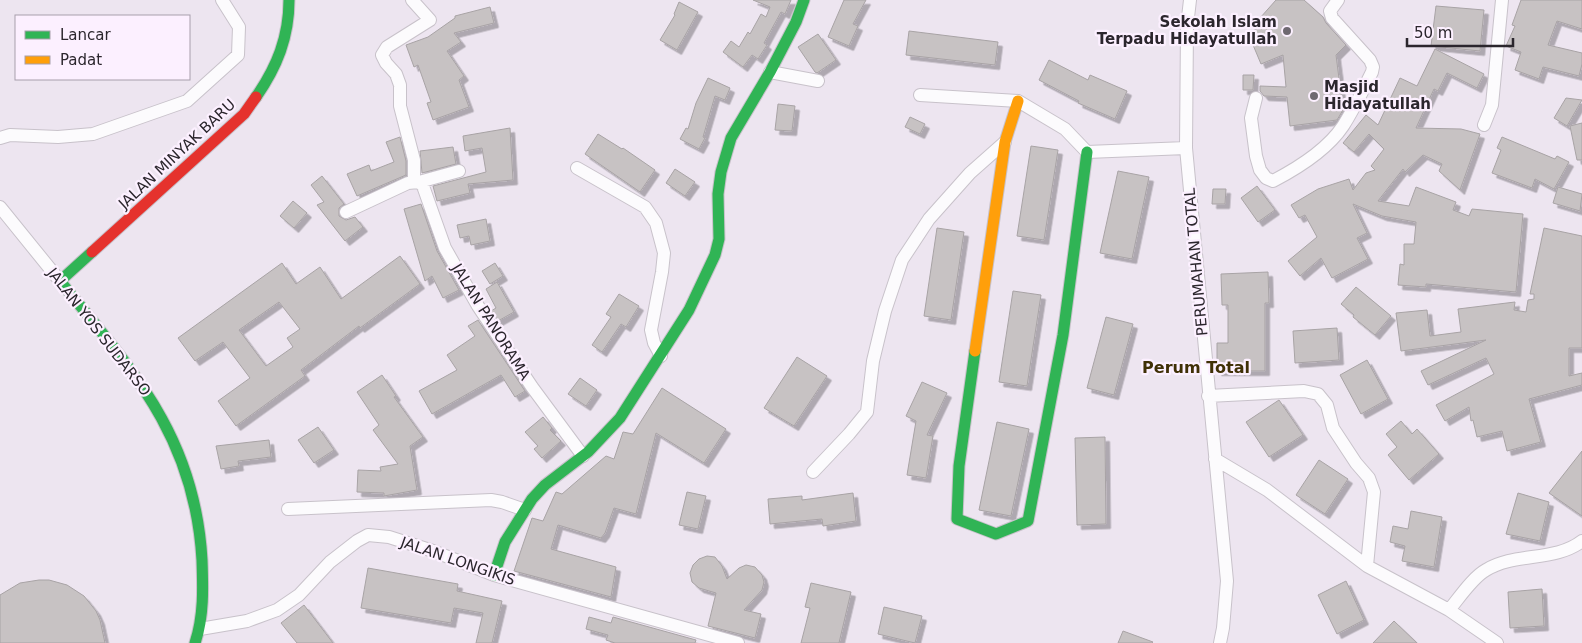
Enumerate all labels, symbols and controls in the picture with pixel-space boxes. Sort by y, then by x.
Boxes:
place label: Sekolah Islam Terpadu Hidayatullah [1097,13,1277,48]
legend [15,15,190,80]
scale bar [1407,15,1513,47]
text: 50 m [1414,24,1452,42]
marker: Sekolah Islam Terpadu Hidayatullah [1281,25,1293,37]
text: Lancar [60,26,111,44]
text: Padat [60,51,102,69]
place label: Masjid Hidayatullah [1324,78,1431,113]
marker: Masjid Hidayatullah [1308,90,1320,102]
street label: JALAN MINYAK BARU [114,95,239,213]
street label: PERUMAHAN TOTAL [1181,187,1211,337]
street label: JALAN PANORAMA [447,260,535,384]
street label: JALAN YOS SUDARSO [43,264,155,400]
district label: Perum Total [1142,358,1250,377]
street label: JALAN LONGIKIS [397,533,518,589]

